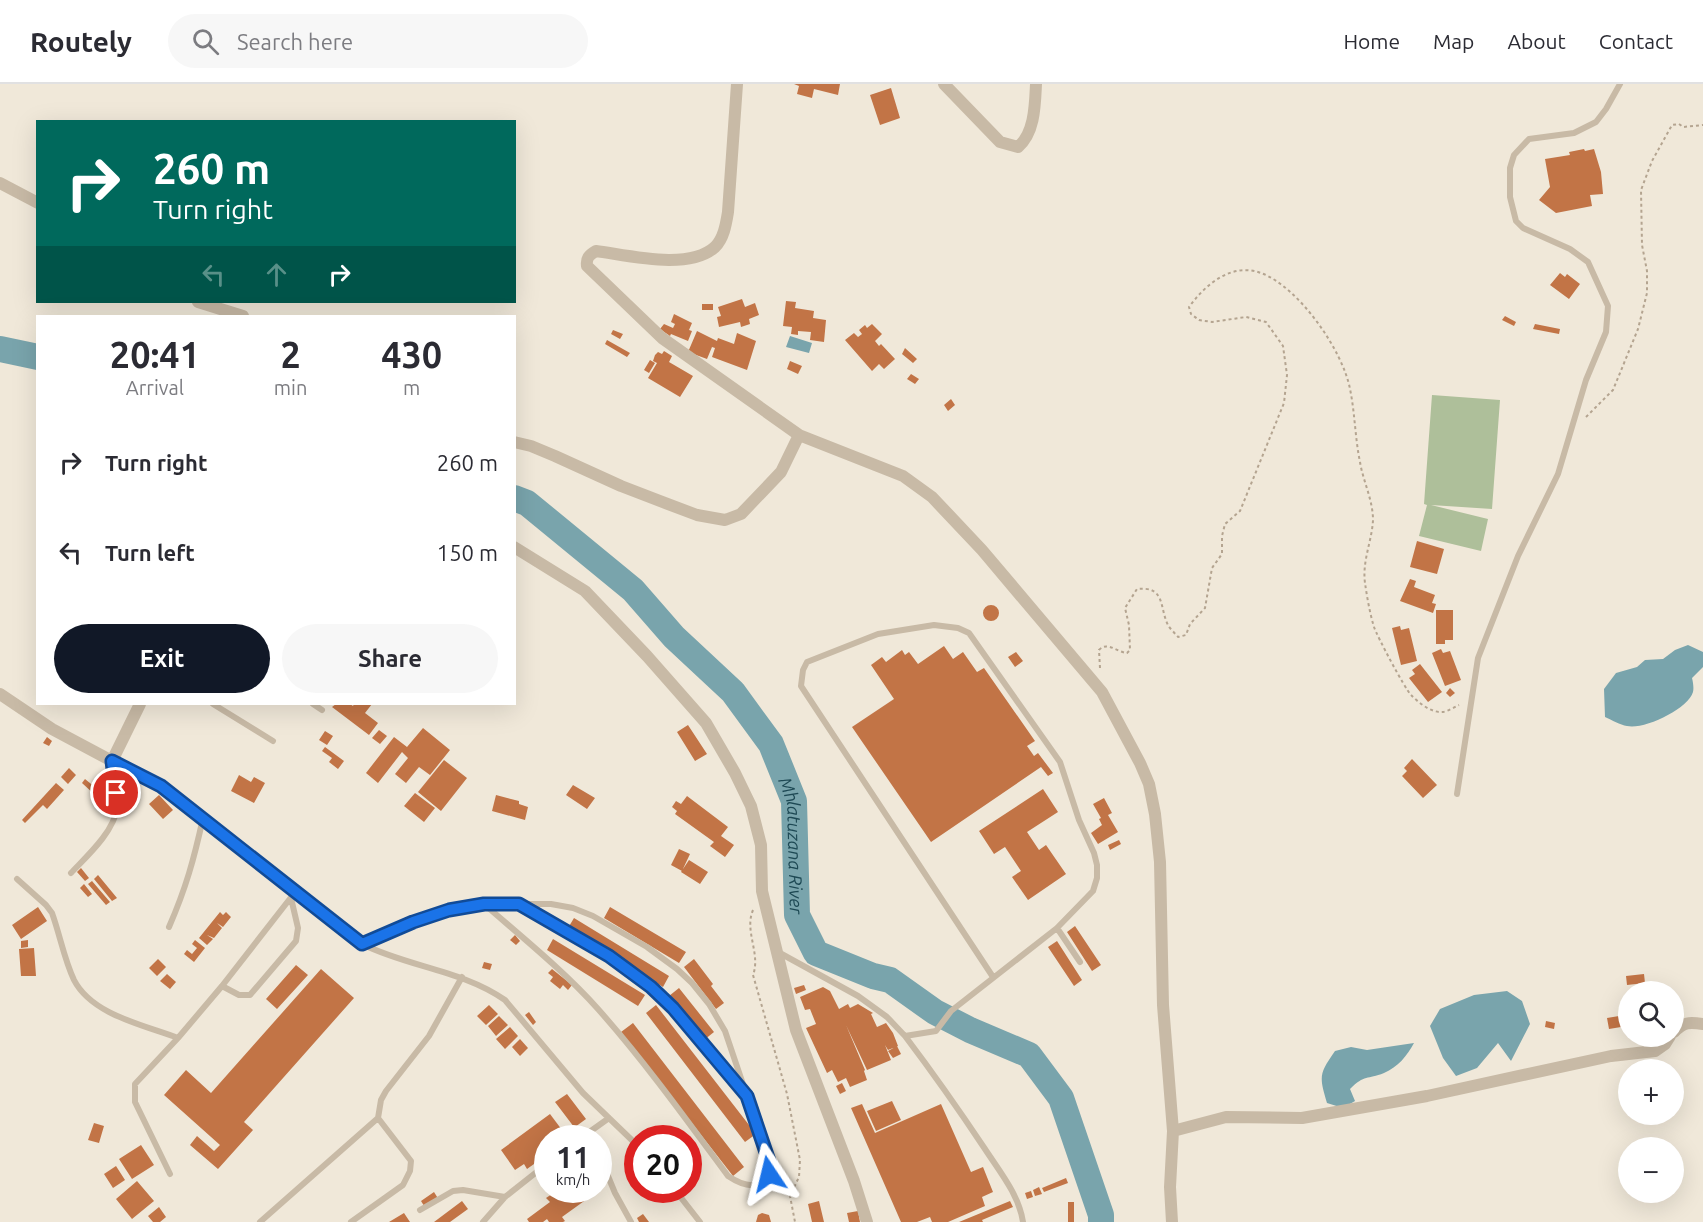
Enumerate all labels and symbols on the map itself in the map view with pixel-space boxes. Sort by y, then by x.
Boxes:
pin [90,767,141,818]
water label: Mhlatuzana River [775,774,807,916]
speed limit sign: 20 [624,1125,702,1203]
position arrow [737,1142,801,1206]

